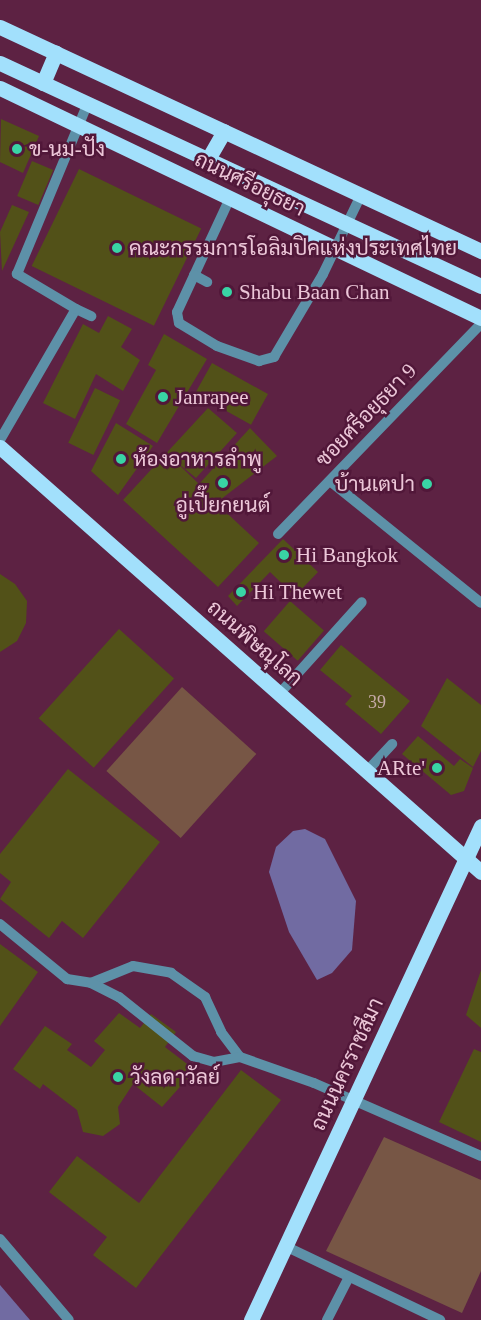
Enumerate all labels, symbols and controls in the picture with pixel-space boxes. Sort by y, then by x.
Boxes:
place label: ข-นม-ปัง [29,136,105,162]
marker: ข-นม-ปัง [10,142,24,156]
street label: ถนนศรีอยุธยา [191,146,309,222]
place label: คณะกรรมการโอลิมปิคแห่งประเทศไทย [129,235,457,261]
marker: คณะกรรมการโอลิมปิคแห่งประเทศไทย [110,241,124,255]
place label: Shabu Baan Chan [239,279,389,305]
marker: Shabu Baan Chan [220,285,234,299]
street label: ซอยศรีอยุธยา 9 [310,358,422,472]
place label: Janrapee [175,384,248,410]
marker: Janrapee [156,390,170,404]
place label: ห้องอาหารลำพู [133,446,262,472]
marker: ห้องอาหารลำพู [114,452,128,466]
place label: บ้านเตปา [335,471,415,497]
marker: อู่เปี๊ยกยนต์ [216,476,230,490]
marker: บ้านเตปา [420,477,434,491]
place label: อู่เปี๊ยกยนต์ [176,492,270,518]
place label: Hi Bangkok [296,542,398,568]
marker: Hi Bangkok [277,548,291,562]
place label: Hi Thewet [253,579,342,605]
marker: Hi Thewet [234,585,248,599]
street label: ถนนพิษณุโลก [202,595,308,691]
house number: 39 [368,691,386,713]
place label: ARte' [377,755,425,781]
marker: ARte' [430,761,444,775]
street label: ถนนนครราชสีมา [305,994,389,1134]
place label: วังลดาวัลย์ [130,1064,220,1090]
marker: วังลดาวัลย์ [111,1070,125,1084]

